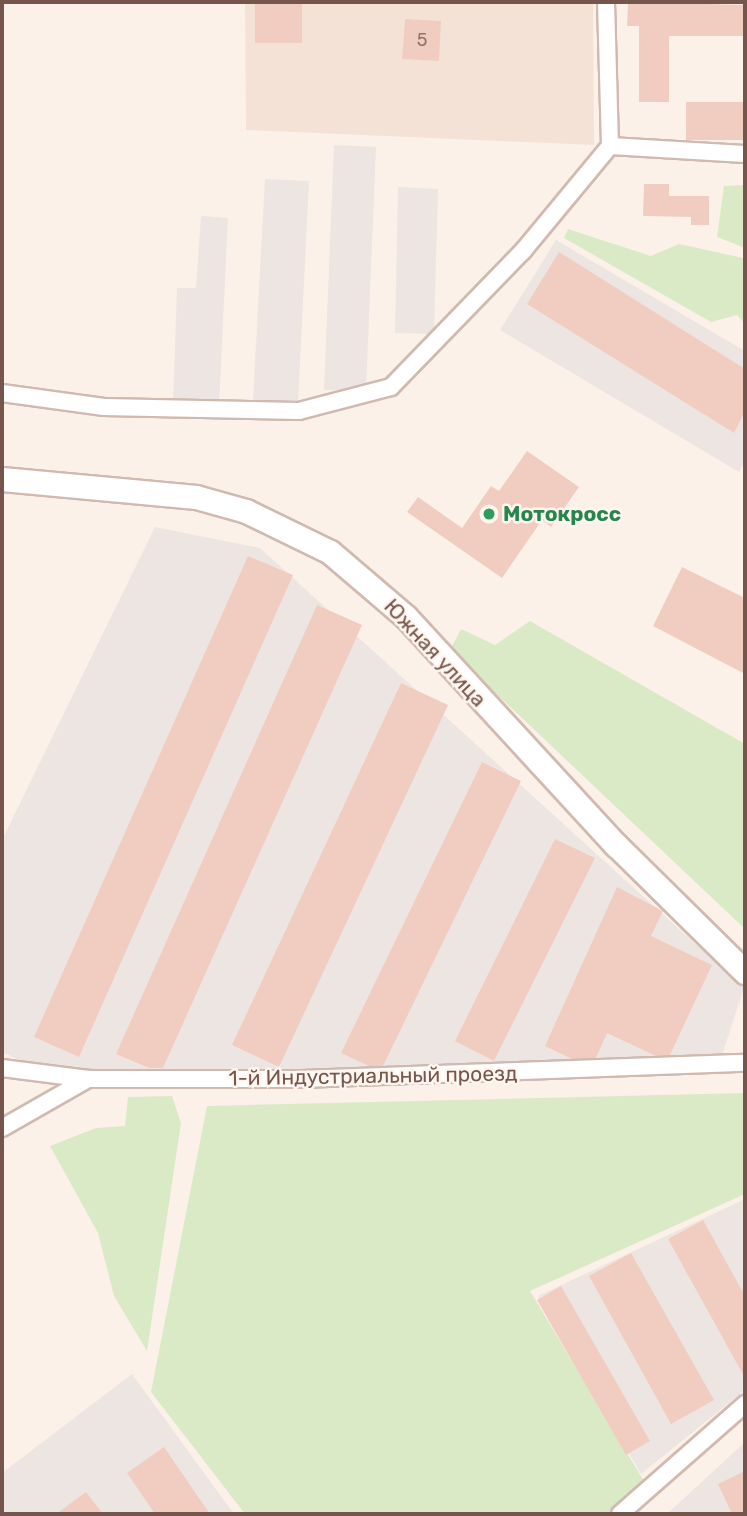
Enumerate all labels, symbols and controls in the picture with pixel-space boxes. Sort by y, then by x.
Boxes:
house number: 5 [417,29,427,51]
place label: Мотокросс [503,501,621,527]
marker: Мотокросс [481,506,497,522]
street label: Южная улица [379,594,491,712]
street label: 1-й Индустриальный проезд [228,1061,518,1091]

